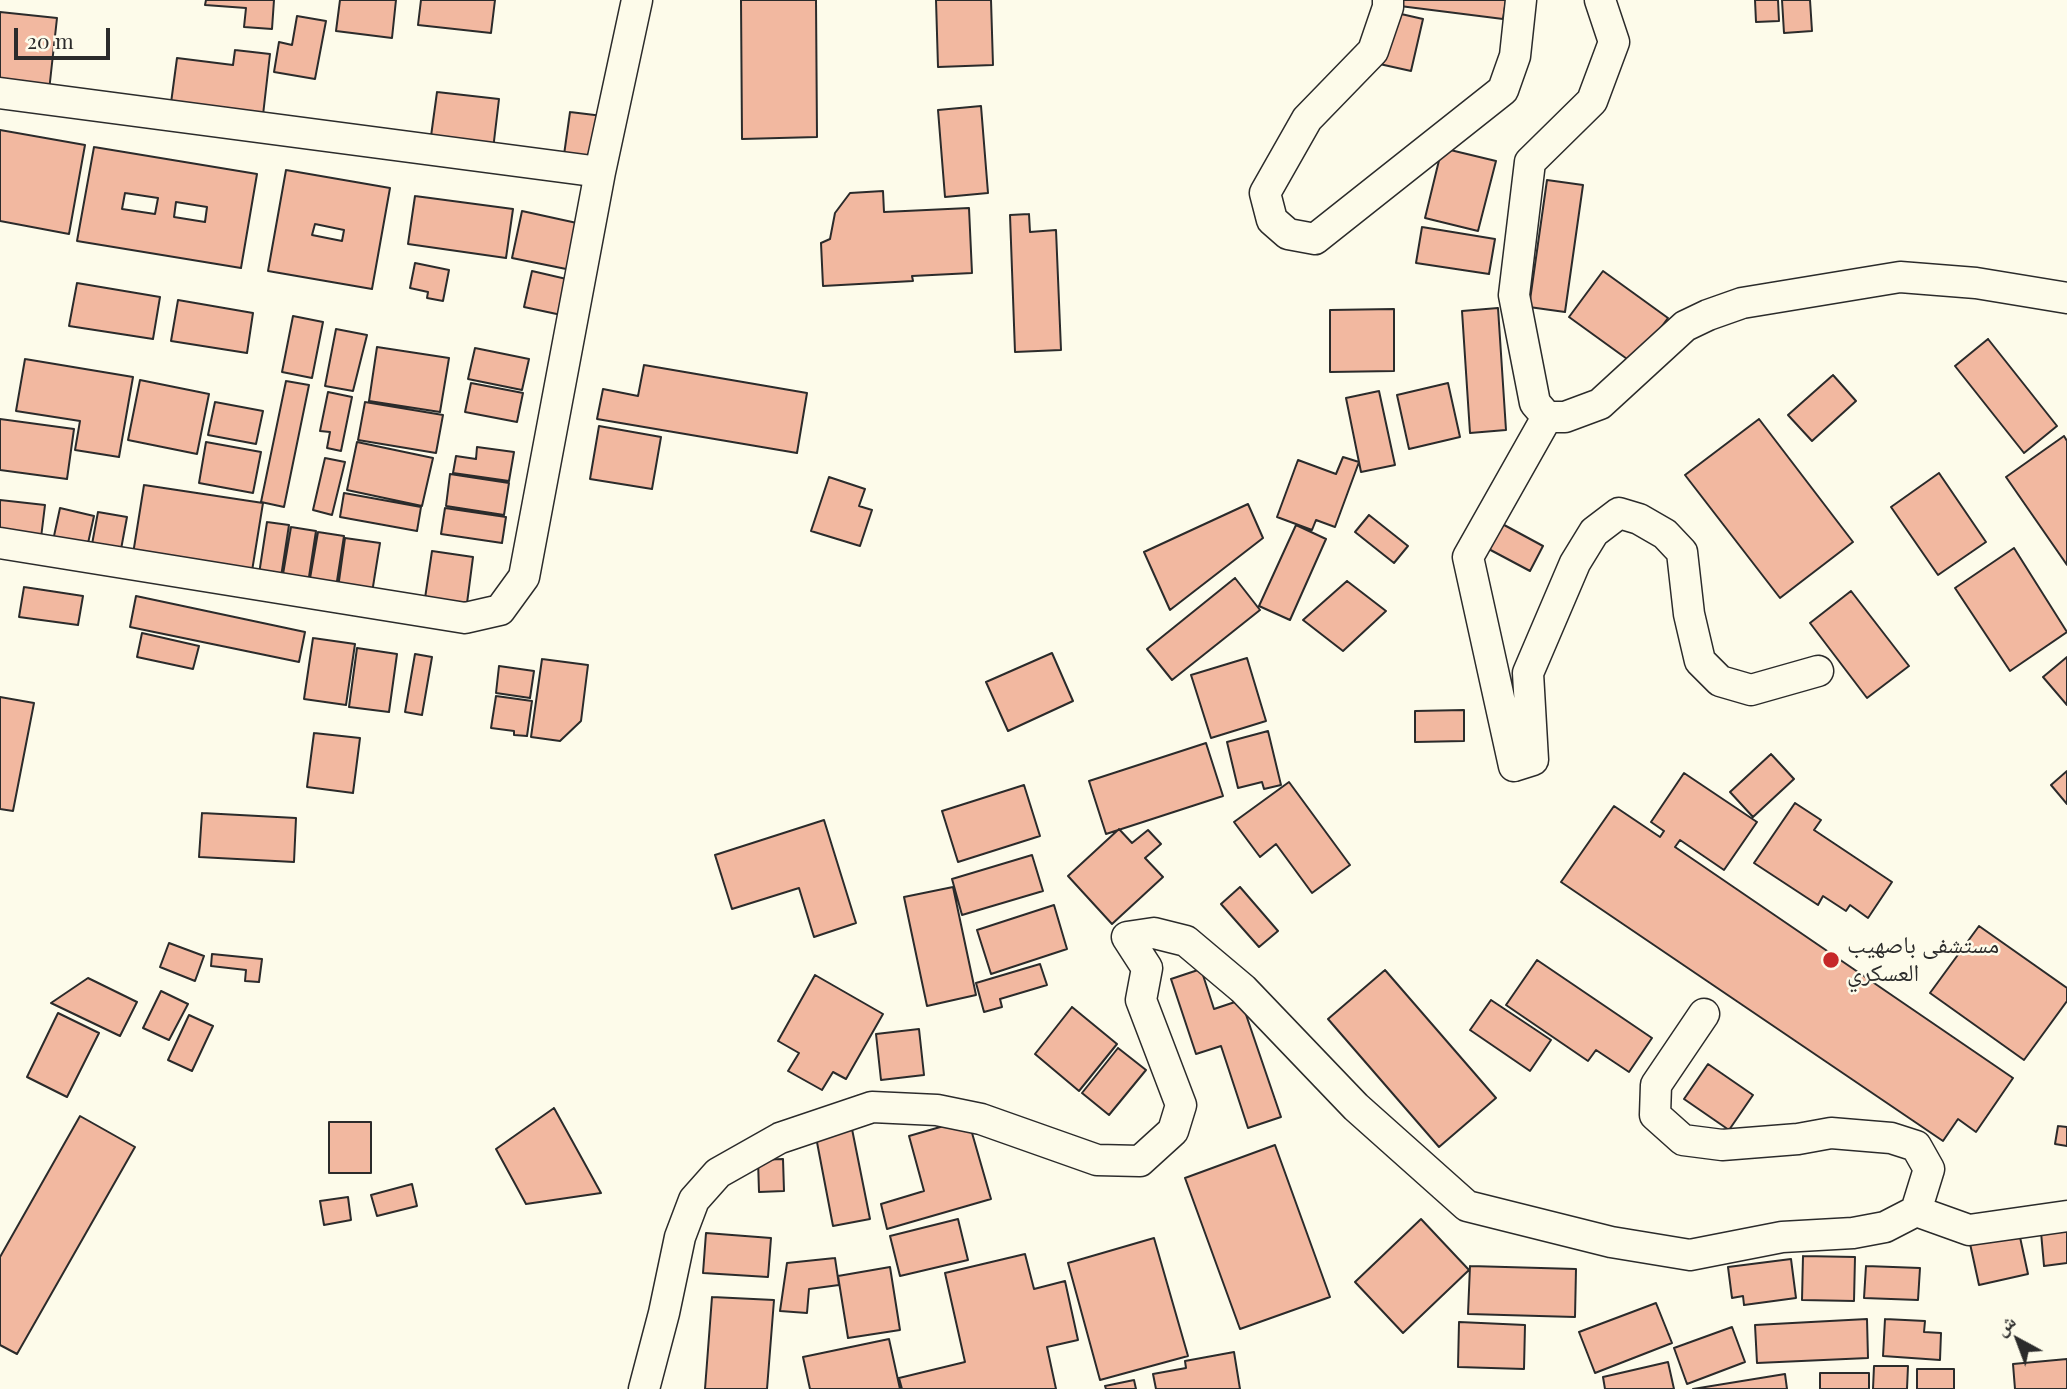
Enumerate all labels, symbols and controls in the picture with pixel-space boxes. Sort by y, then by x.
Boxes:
scale bar [18,14,114,58]
text: 20 m [27,26,74,54]
place label: مستشفى باصهيب العسكري [1847,932,1999,988]
marker: مستشفى باصهيب العسكري [1821,950,1841,970]
north arrow [1983,1305,2053,1375]
text: ش [1988,1308,2020,1341]

